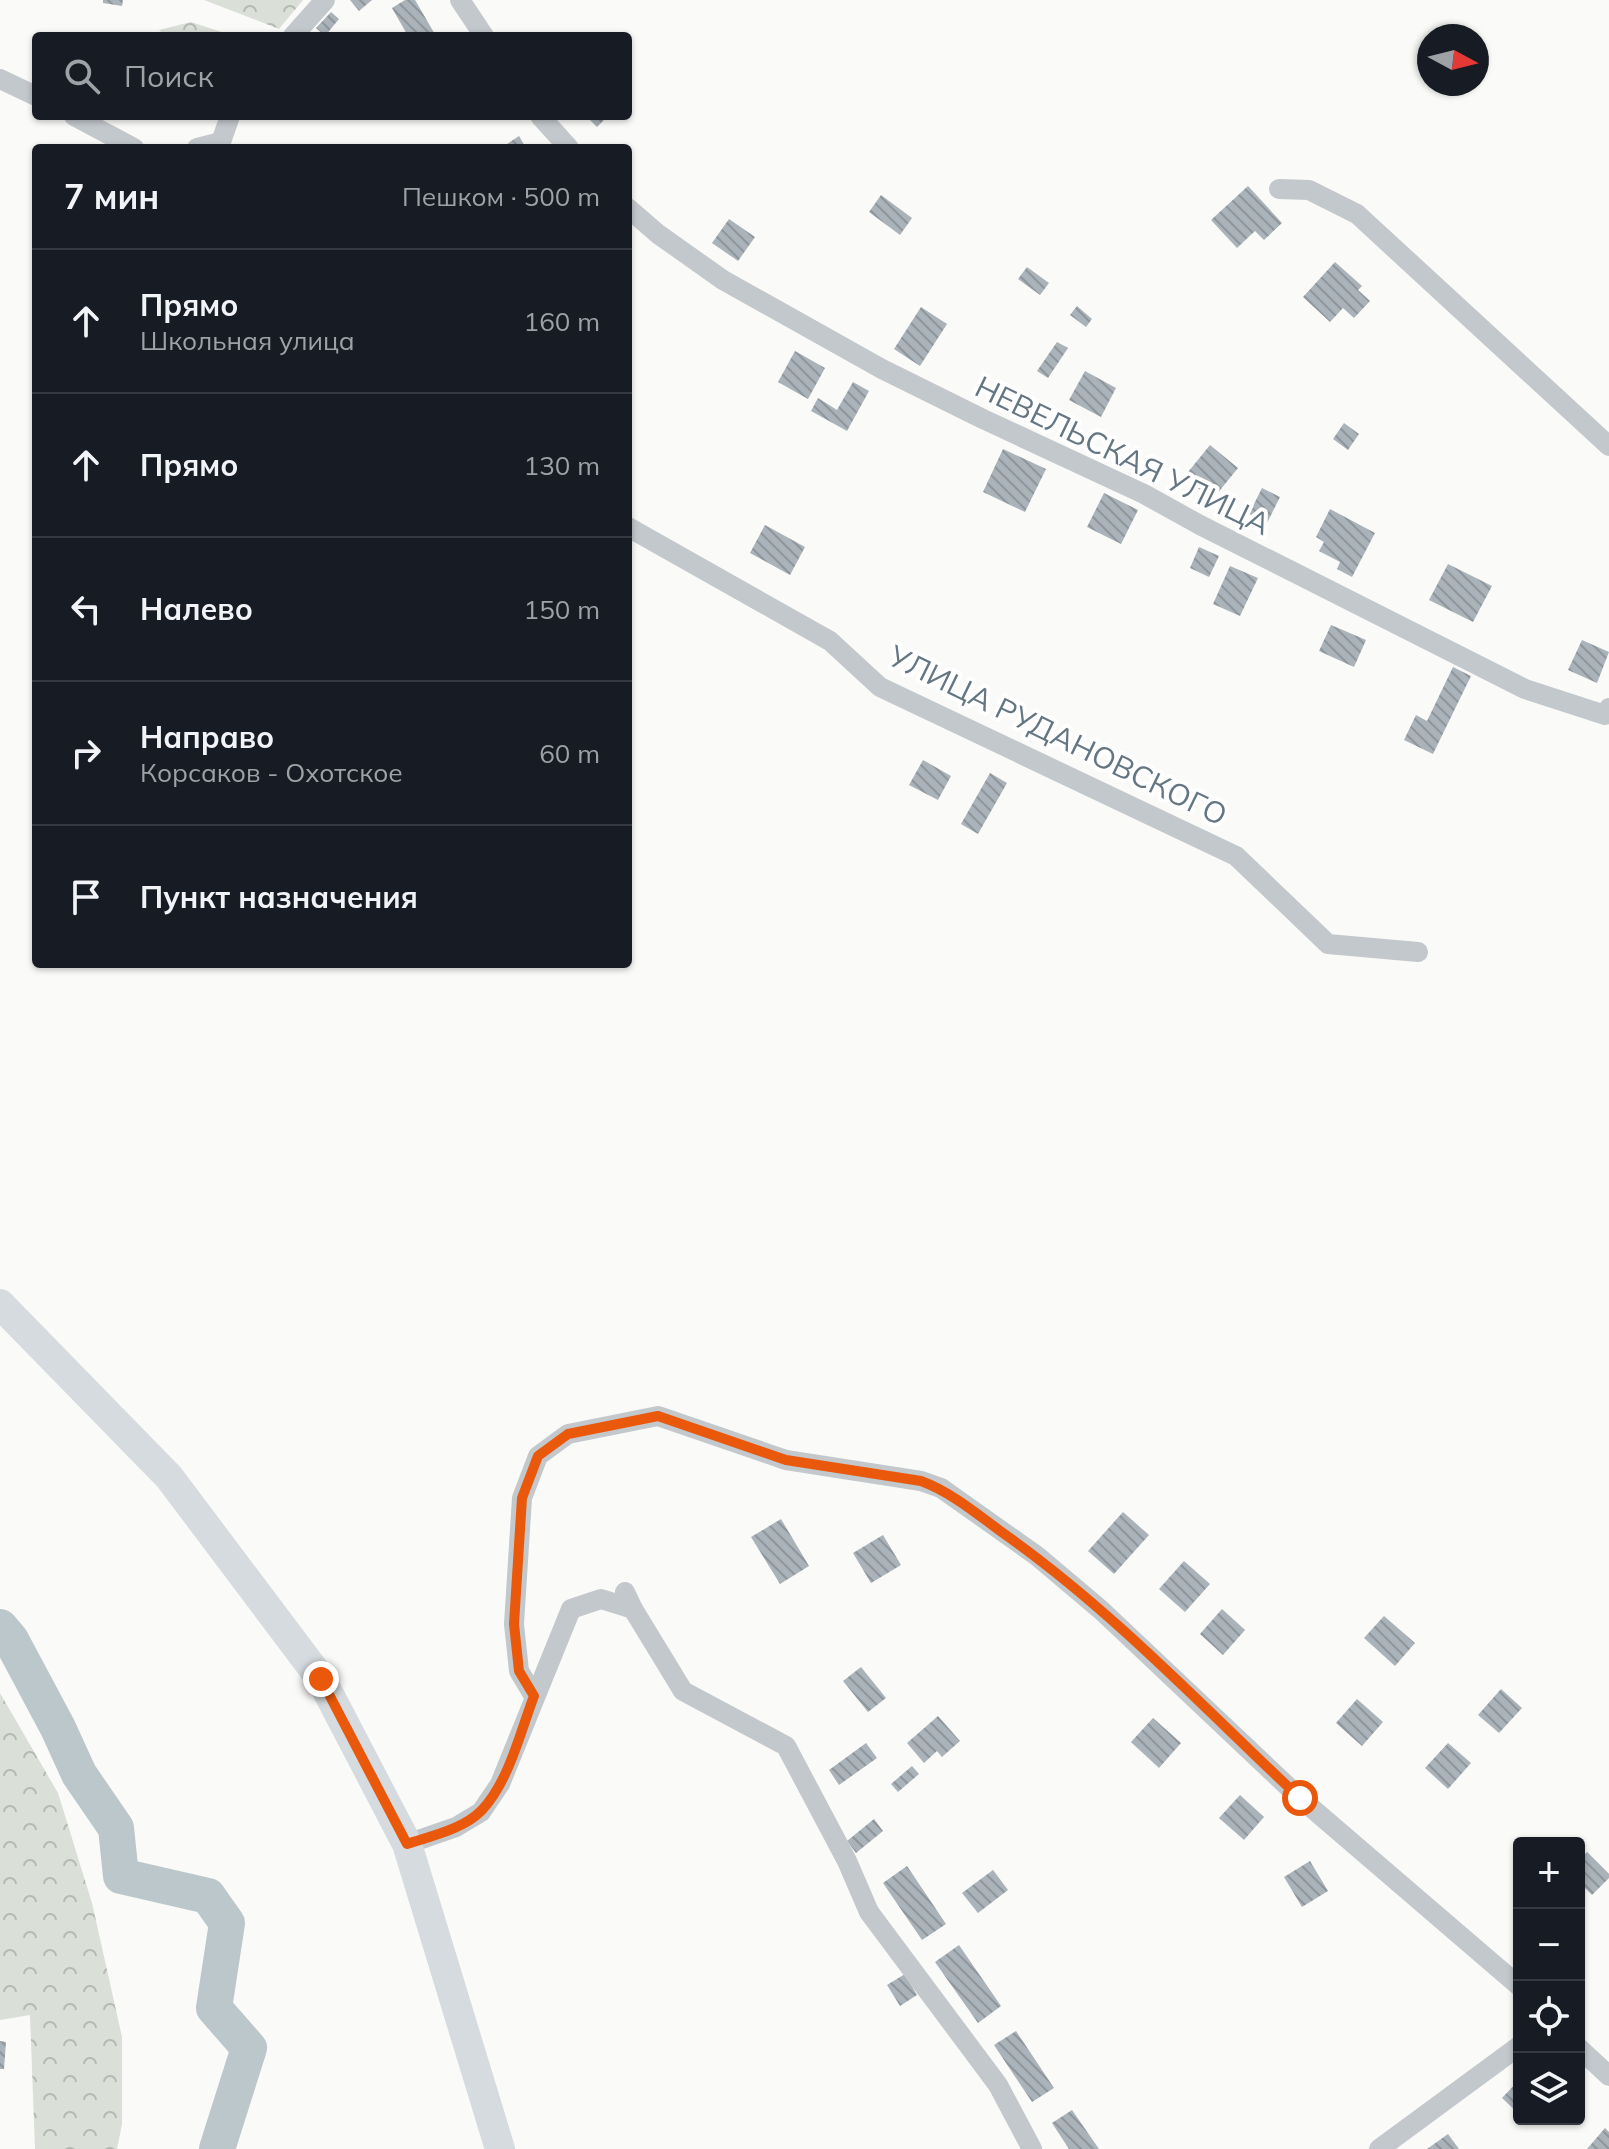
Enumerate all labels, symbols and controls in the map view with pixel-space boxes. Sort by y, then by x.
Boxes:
north arrow [1417,24,1489,96]
search box [32,32,632,120]
icon: search [60,54,104,98]
text: Поиск [124,57,214,95]
text: 7 мин [64,175,159,218]
text: Пешком · 500 m [402,180,600,213]
text: Прямо [140,286,238,324]
icon: ahead [64,299,108,343]
text: 160 m [524,305,600,338]
text: Школьная улица [140,324,355,357]
street label: НЕВЕЛЬСКАЯ УЛИЦА [969,367,1277,543]
icon: ahead [64,443,108,487]
text: Прямо [140,446,238,484]
text: 130 m [524,449,600,482]
icon: left [64,587,108,631]
text: Налево [140,590,253,628]
text: 150 m [524,593,600,626]
street label: УЛИЦА РУДАНОВСКОГО [882,636,1234,834]
text: Направо [140,718,274,756]
icon: right [64,731,108,775]
text: 60 m [539,737,600,770]
text: Корсаков - Охотское [140,756,403,789]
icon: arrive [64,875,108,919]
text: Пункт назначения [140,878,418,916]
route end [303,1661,339,1697]
route start [1282,1780,1318,1816]
map controls [1513,1837,1585,2125]
button: + [1513,1837,1585,1909]
button: − [1513,1909,1585,1981]
button: locate [1513,1981,1585,2053]
button: layers [1513,2053,1585,2125]

